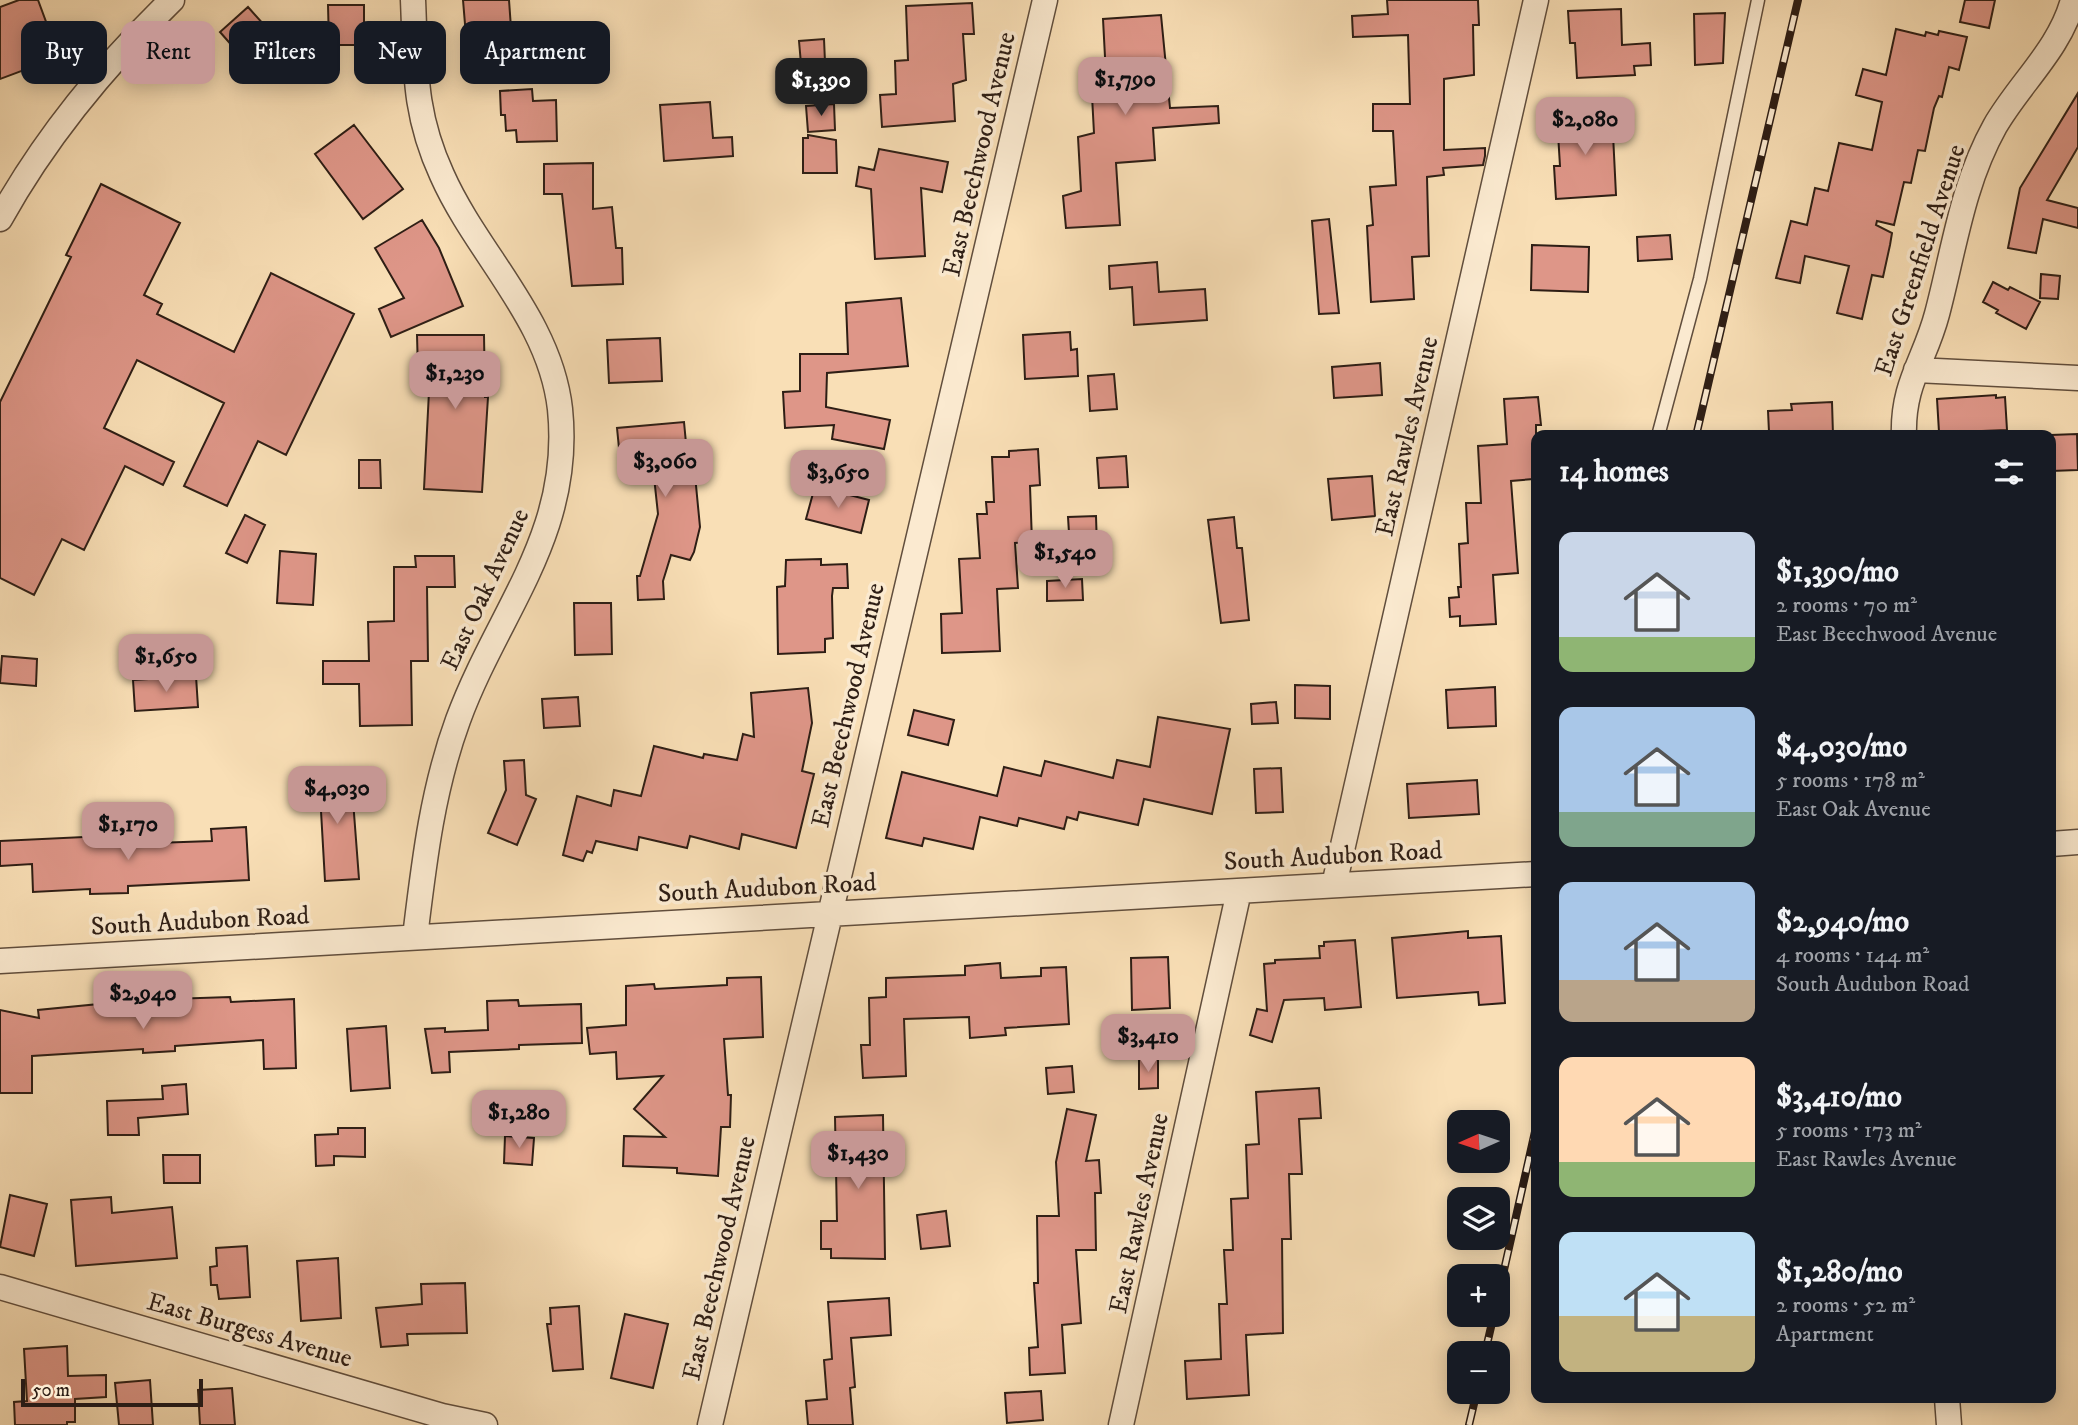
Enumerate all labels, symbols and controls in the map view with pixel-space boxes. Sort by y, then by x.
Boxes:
chip: Buy [21,21,107,84]
chip: Rent [121,21,215,84]
chip: Filters [229,21,340,84]
chip: New [354,21,446,84]
chip: Apartment [460,21,610,84]
street label: East Beechwood Avenue [935,29,1024,280]
pin: $1,390 [764,58,878,118]
pin: $1,790 [1068,58,1182,117]
text: $1,790 [1094,65,1156,94]
text: $1,390 [791,66,851,95]
pin: $2,080 [1528,97,1642,157]
text: $2,080 [1552,105,1618,134]
street label: East Greenfield Avenue [1867,140,1973,381]
street label: East Rawles Avenue [1368,333,1446,540]
pin: $1,230 [398,352,512,411]
text: $1,230 [425,359,485,388]
pin: $3,060 [608,440,722,499]
text: $3,060 [633,447,697,476]
pin: $3,650 [781,450,895,510]
icon: filters [1990,453,2028,491]
text: 14 homes [1559,454,1669,491]
text: $3,650 [806,458,870,487]
street label: East Oak Avenue [433,503,537,676]
pin: $1,540 [1008,530,1122,590]
text: $1,540 [1034,538,1096,567]
text: $1,390/mo [1776,554,1899,591]
icon: home [1615,560,1699,644]
street label: East Beechwood Avenue [804,580,893,831]
text: 2 rooms · 70 m² [1776,591,1917,620]
text: East Beechwood Avenue [1776,620,1997,649]
pin: $1,650 [109,634,223,694]
text: $1,650 [135,642,197,671]
text: $4,030/mo [1776,729,1907,766]
icon: home [1615,735,1699,819]
pin: $4,030 [280,766,394,826]
text: 5 rooms · 178 m² [1776,766,1925,795]
text: $4,030 [304,774,370,803]
text: East Oak Avenue [1776,795,1931,824]
pin: $1,170 [71,802,185,862]
text: $1,170 [98,810,158,839]
street label: South Audubon Road [1223,834,1443,879]
street label: South Audubon Road [657,866,877,911]
street label: South Audubon Road [90,899,310,944]
text: $2,940/mo [1776,904,1909,941]
icon: home [1615,910,1699,994]
text: 4 rooms · 144 m² [1776,941,1929,970]
text: South Audubon Road [1776,970,1970,999]
pin: $2,940 [86,972,200,1031]
text: $2,940 [109,979,177,1008]
pin: $3,410 [1091,1014,1205,1074]
text: $3,410 [1117,1022,1179,1051]
text: $3,410/mo [1776,1079,1902,1116]
icon: home [1615,1085,1699,1169]
pin: $1,280 [462,1090,576,1150]
text: $1,280 [488,1098,550,1127]
street label: East Rawles Avenue [1102,1110,1177,1317]
north arrow [1447,1110,1510,1172]
map controls [1447,1110,1510,1404]
text: 5 rooms · 173 m² [1776,1116,1922,1145]
pin: $1,430 [801,1132,915,1191]
street label: East Beechwood Avenue [675,1133,764,1384]
text: $1,430 [827,1139,889,1168]
text: East Rawles Avenue [1776,1145,1957,1174]
button: layers [1447,1187,1510,1250]
text: $1,280/mo [1776,1254,1903,1291]
icon: home [1615,1260,1699,1344]
button: + [1447,1264,1510,1327]
street label: East Burgess Avenue [143,1285,356,1376]
text: 2 rooms · 52 m² [1776,1291,1915,1320]
text: Apartment [1776,1320,1874,1349]
button: − [1447,1341,1510,1404]
scale bar [21,1376,203,1408]
text: 50 m [32,1379,70,1402]

